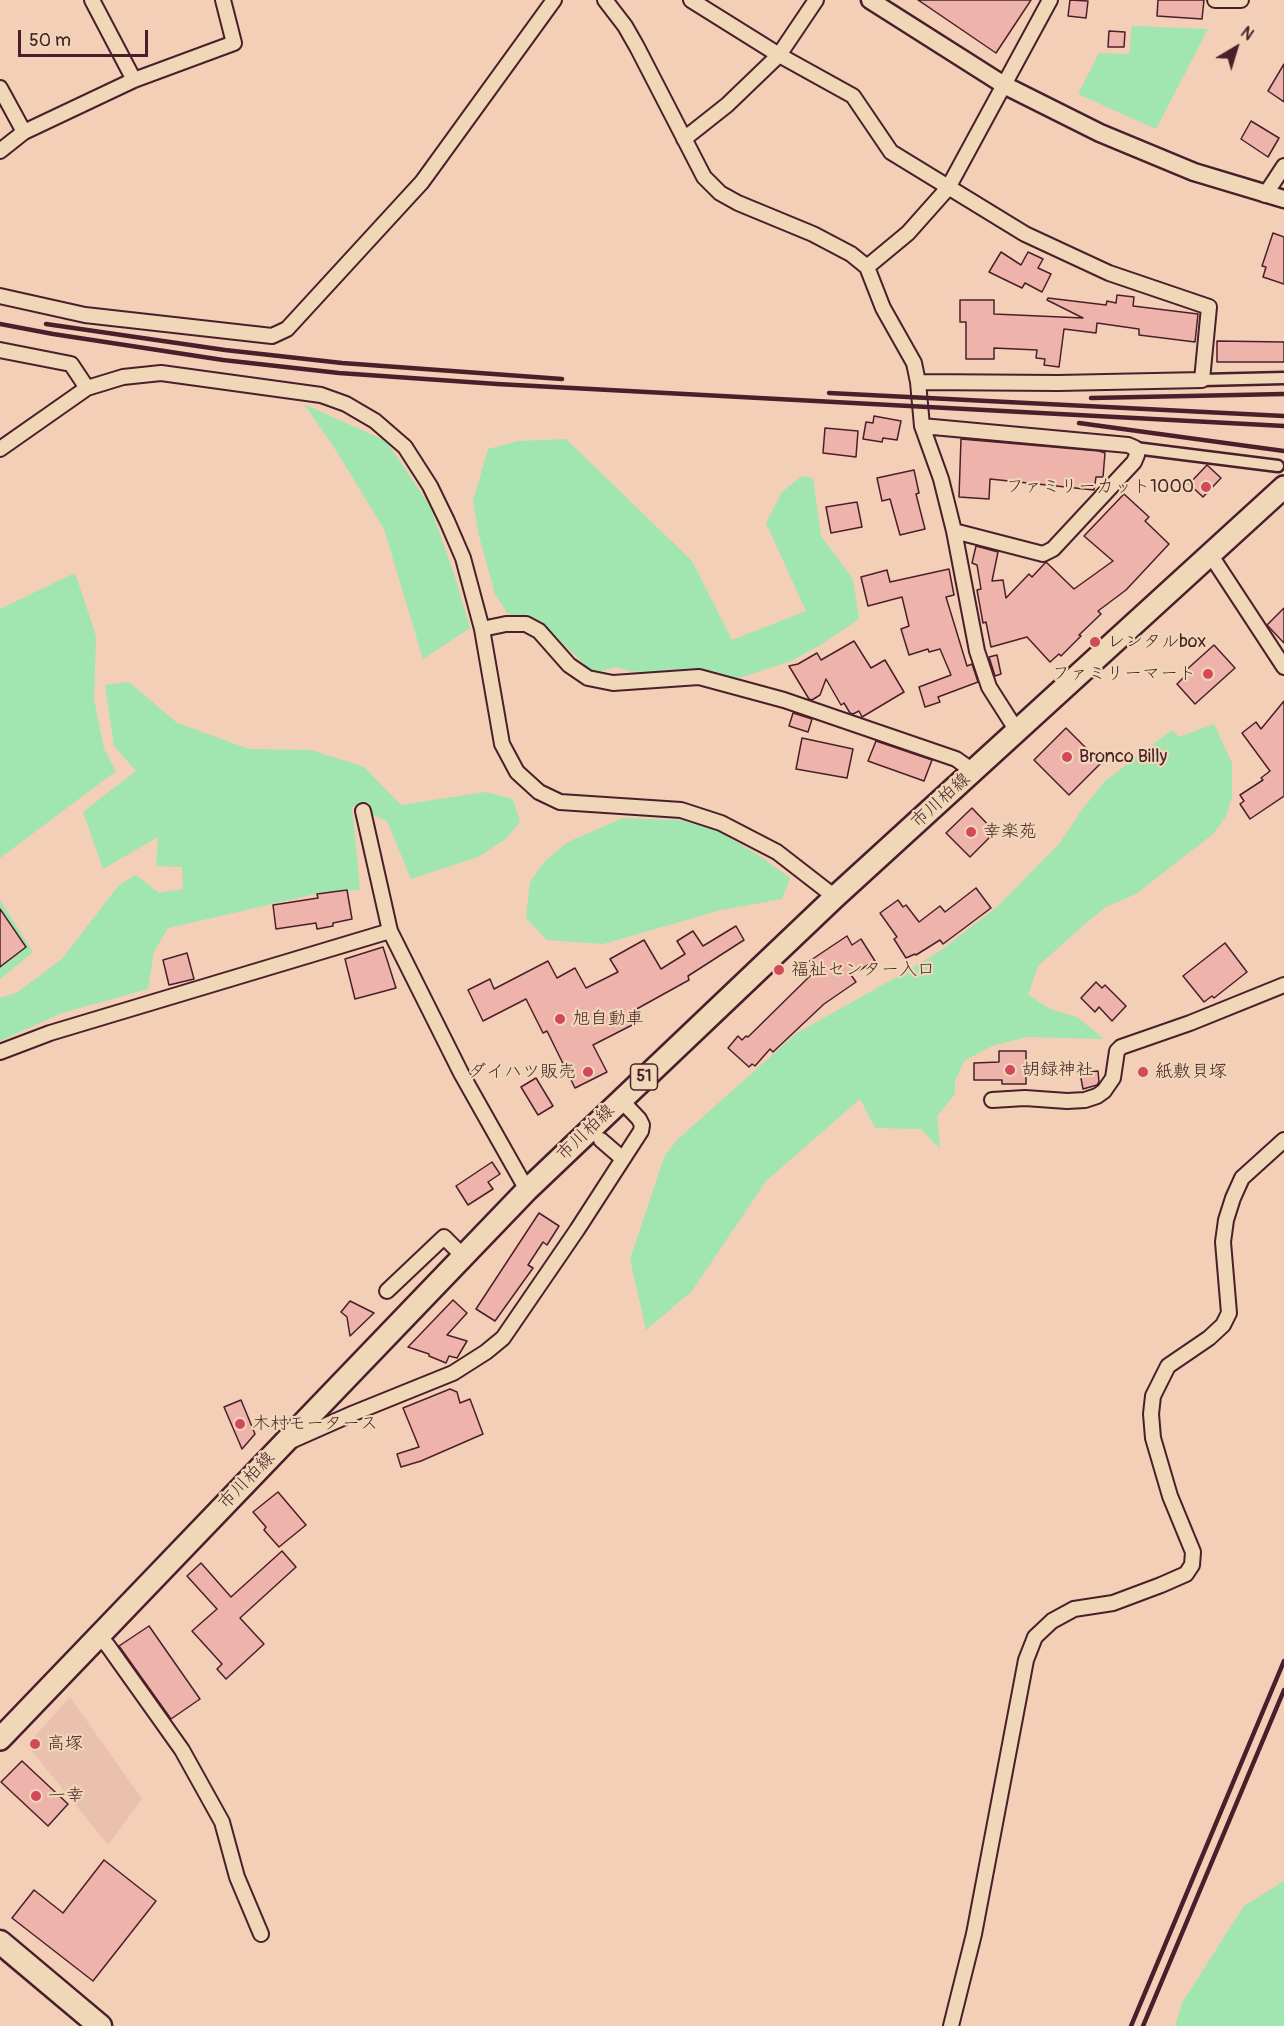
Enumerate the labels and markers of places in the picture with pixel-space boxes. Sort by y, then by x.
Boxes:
place label: ファミリーカット1000 [1006,476,1194,498]
marker: ファミリーカット1000 [1199,480,1213,494]
place label: レンタルbox [1107,631,1206,653]
marker: レンタルbox [1088,635,1102,649]
place label: ファミリーマート [1052,663,1196,685]
marker: ファミリーマート [1201,667,1215,681]
place label: Bronco Billy [1079,746,1167,768]
marker: Bronco Billy [1060,750,1074,764]
place label: 幸楽苑 [983,821,1037,843]
marker: 幸楽苑 [964,825,978,839]
place label: 福祉センター入口 [791,959,935,981]
marker: 福祉センター入口 [772,963,786,977]
place label: 旭自動車 [572,1008,644,1030]
marker: 旭自動車 [553,1012,567,1026]
place label: 胡録神社 [1022,1059,1094,1081]
place label: ダイハツ販売 [468,1061,576,1083]
place label: 紙敷貝塚 [1155,1061,1227,1083]
marker: 胡録神社 [1003,1063,1017,1077]
marker: ダイハツ販売 [581,1065,595,1079]
marker: 紙敷貝塚 [1136,1065,1150,1079]
place label: 木村モータース [252,1413,378,1435]
marker: 木村モータース [233,1417,247,1431]
place label: 高塚 [47,1733,83,1755]
marker: 高塚 [28,1737,42,1751]
place label: 一幸 [48,1785,84,1807]
marker: 一幸 [29,1789,43,1803]

